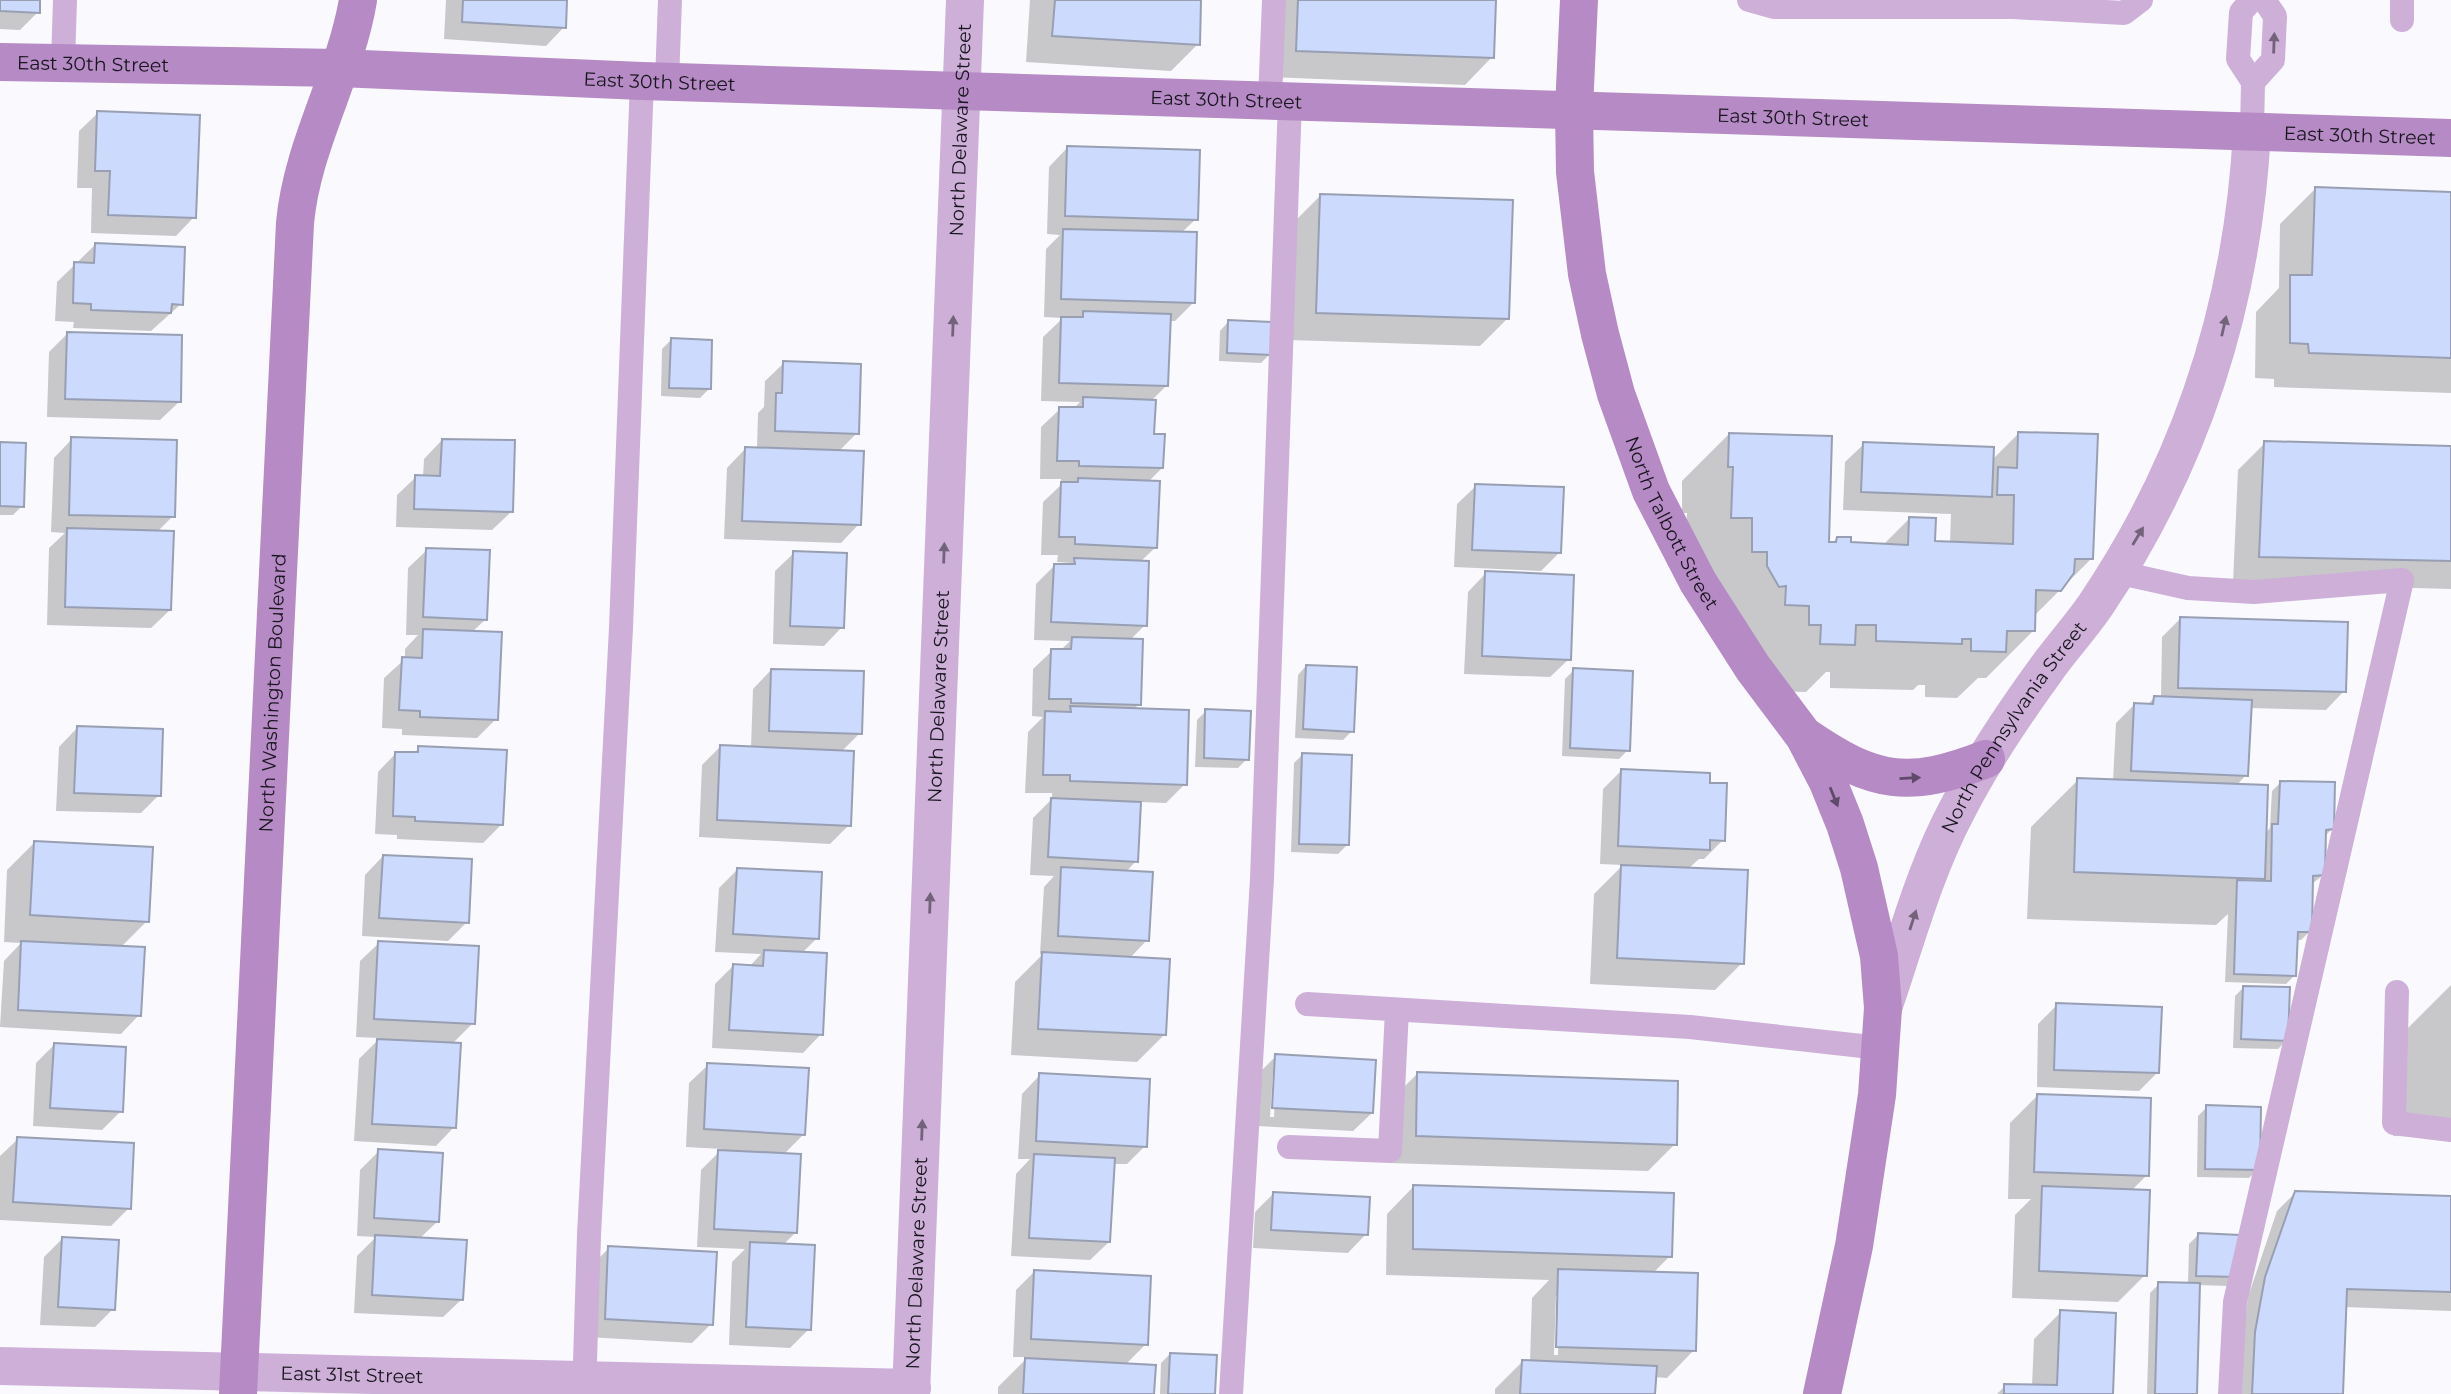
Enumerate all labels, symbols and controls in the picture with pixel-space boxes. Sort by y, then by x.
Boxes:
street label: North Delaware Street [944,23,976,237]
one-way arrow [2268,32,2279,54]
street label: East 30th Street [17,51,170,76]
street label: East 30th Street [583,67,736,95]
street label: East 30th Street [1150,86,1303,113]
street label: East 30th Street [1717,103,1870,131]
street label: East 30th Street [2283,121,2437,149]
one-way arrow [947,314,958,336]
one-way arrow [2219,315,2230,337]
street label: North Talbott Street [1621,433,1724,614]
one-way arrow [2132,526,2145,545]
one-way arrow [938,542,949,564]
street label: North Washington Boulevard [254,553,290,833]
street label: North Delaware Street [922,589,954,803]
street label: North Pennsylvania Street [1936,616,2091,837]
one-way arrow [1900,772,1922,783]
one-way arrow [1829,787,1840,808]
one-way arrow [925,891,936,913]
one-way arrow [1908,910,1919,931]
one-way arrow [916,1119,927,1141]
street label: North Delaware Street [900,1156,932,1370]
street label: East 31st Street [280,1361,424,1388]

